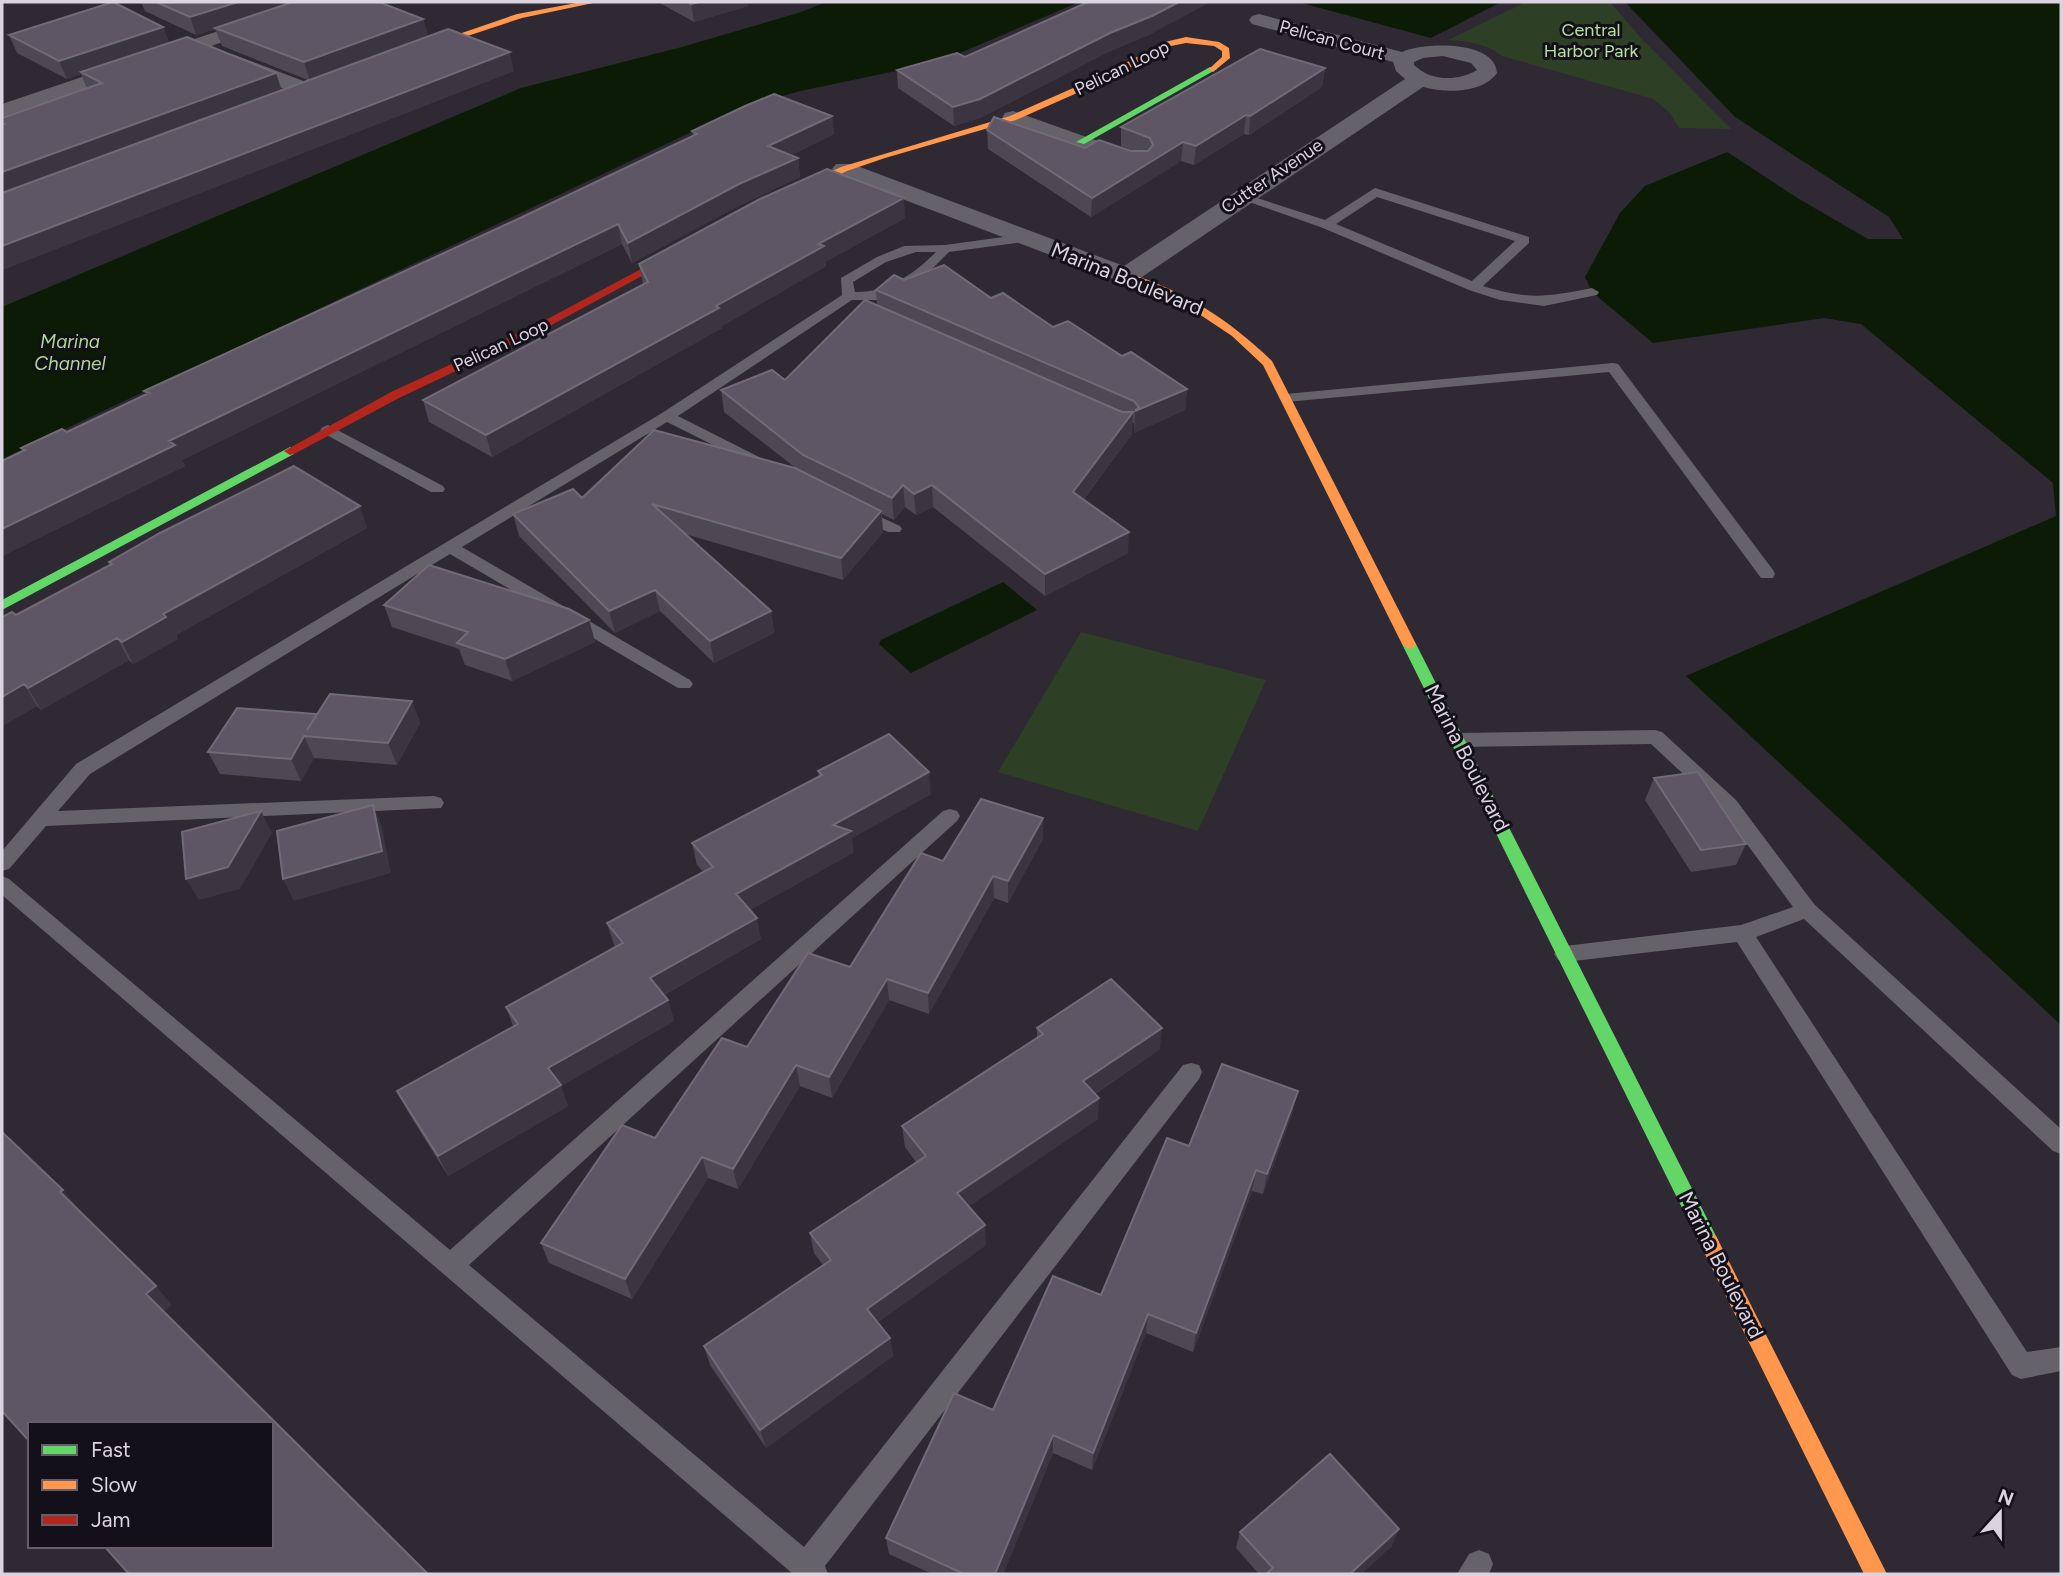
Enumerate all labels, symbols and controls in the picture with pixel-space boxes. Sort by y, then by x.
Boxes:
street label: Pelican Court [1277,15,1387,65]
park label: Central Harbor Park [1544,19,1639,62]
street label: Pelican Loop [1071,36,1173,100]
street label: Cutter Avenue [1217,134,1327,218]
street label: Marina Boulevard [1048,237,1207,320]
street label: Pelican Loop [450,313,552,377]
water label: Marina Channel [34,330,106,375]
street label: Marina Boulevard [1420,680,1515,835]
street label: Marina Boulevard [1674,1187,1769,1342]
legend [28,1422,273,1548]
text: Fast [91,1437,131,1462]
text: Slow [91,1472,137,1497]
north arrow [1965,1478,2035,1548]
text: N [1995,1484,2017,1511]
text: Jam [91,1507,130,1532]

